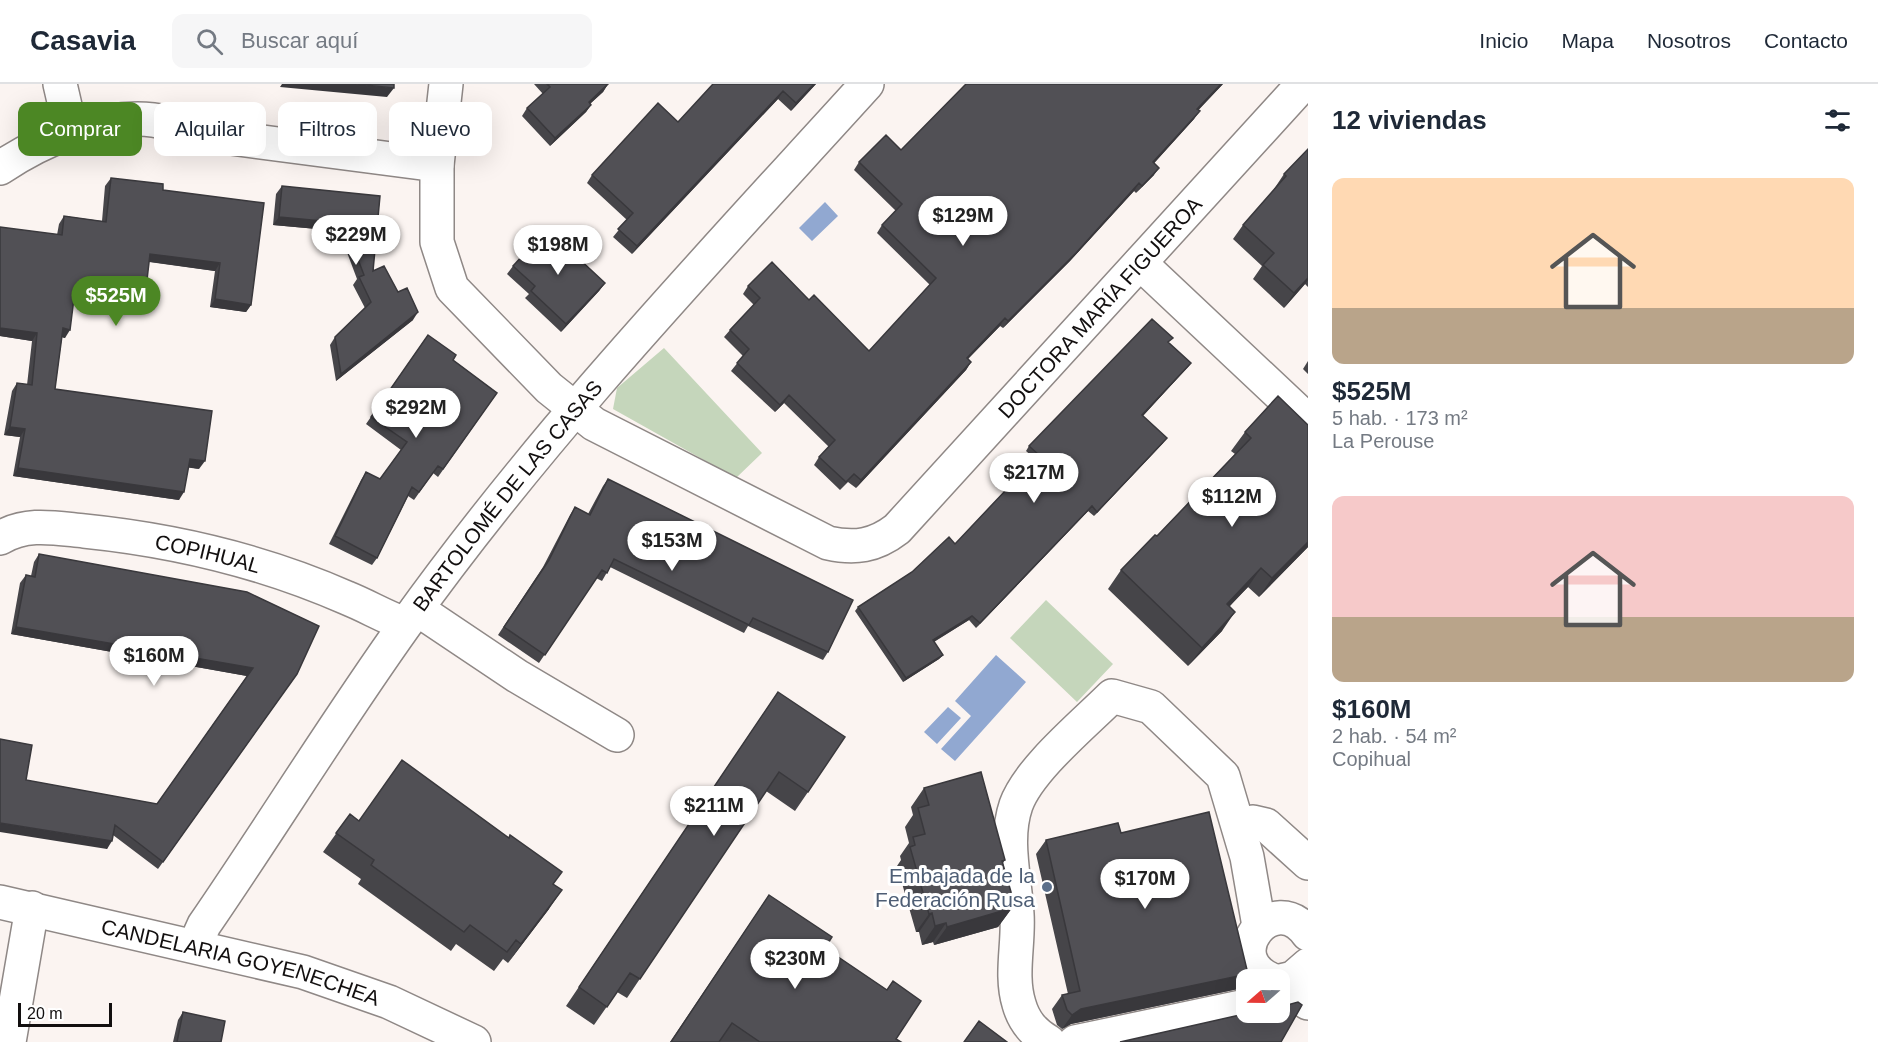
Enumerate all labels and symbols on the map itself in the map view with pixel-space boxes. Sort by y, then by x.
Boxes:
street label: DOCTORA MARÍA FIGUEROA [993,192,1206,422]
pin: $129M [921,196,1005,247]
pin: $229M [314,215,398,266]
pin: $198M [516,225,600,276]
pin: $525M [74,276,158,327]
street label: BARTOLOMÉ DE LAS CASAS [408,375,606,615]
pin: $292M [374,388,458,439]
pin: $217M [992,453,1076,504]
pin: $112M [1190,477,1274,528]
pin: $153M [630,521,714,572]
street label: COPIHUAL [153,530,263,577]
pin: $160M [112,636,196,687]
pin: $211M [672,786,756,837]
pin: $170M [1103,859,1187,910]
place label: Embajada de la Federación Rusa [875,864,1035,911]
marker: Embajada de la Federación Rusa [1040,880,1054,894]
street label: CANDELARIA GOYENECHEA [99,914,383,1009]
pin: $230M [753,939,837,990]
north arrow [1236,969,1290,1023]
scale bar [18,1000,112,1028]

